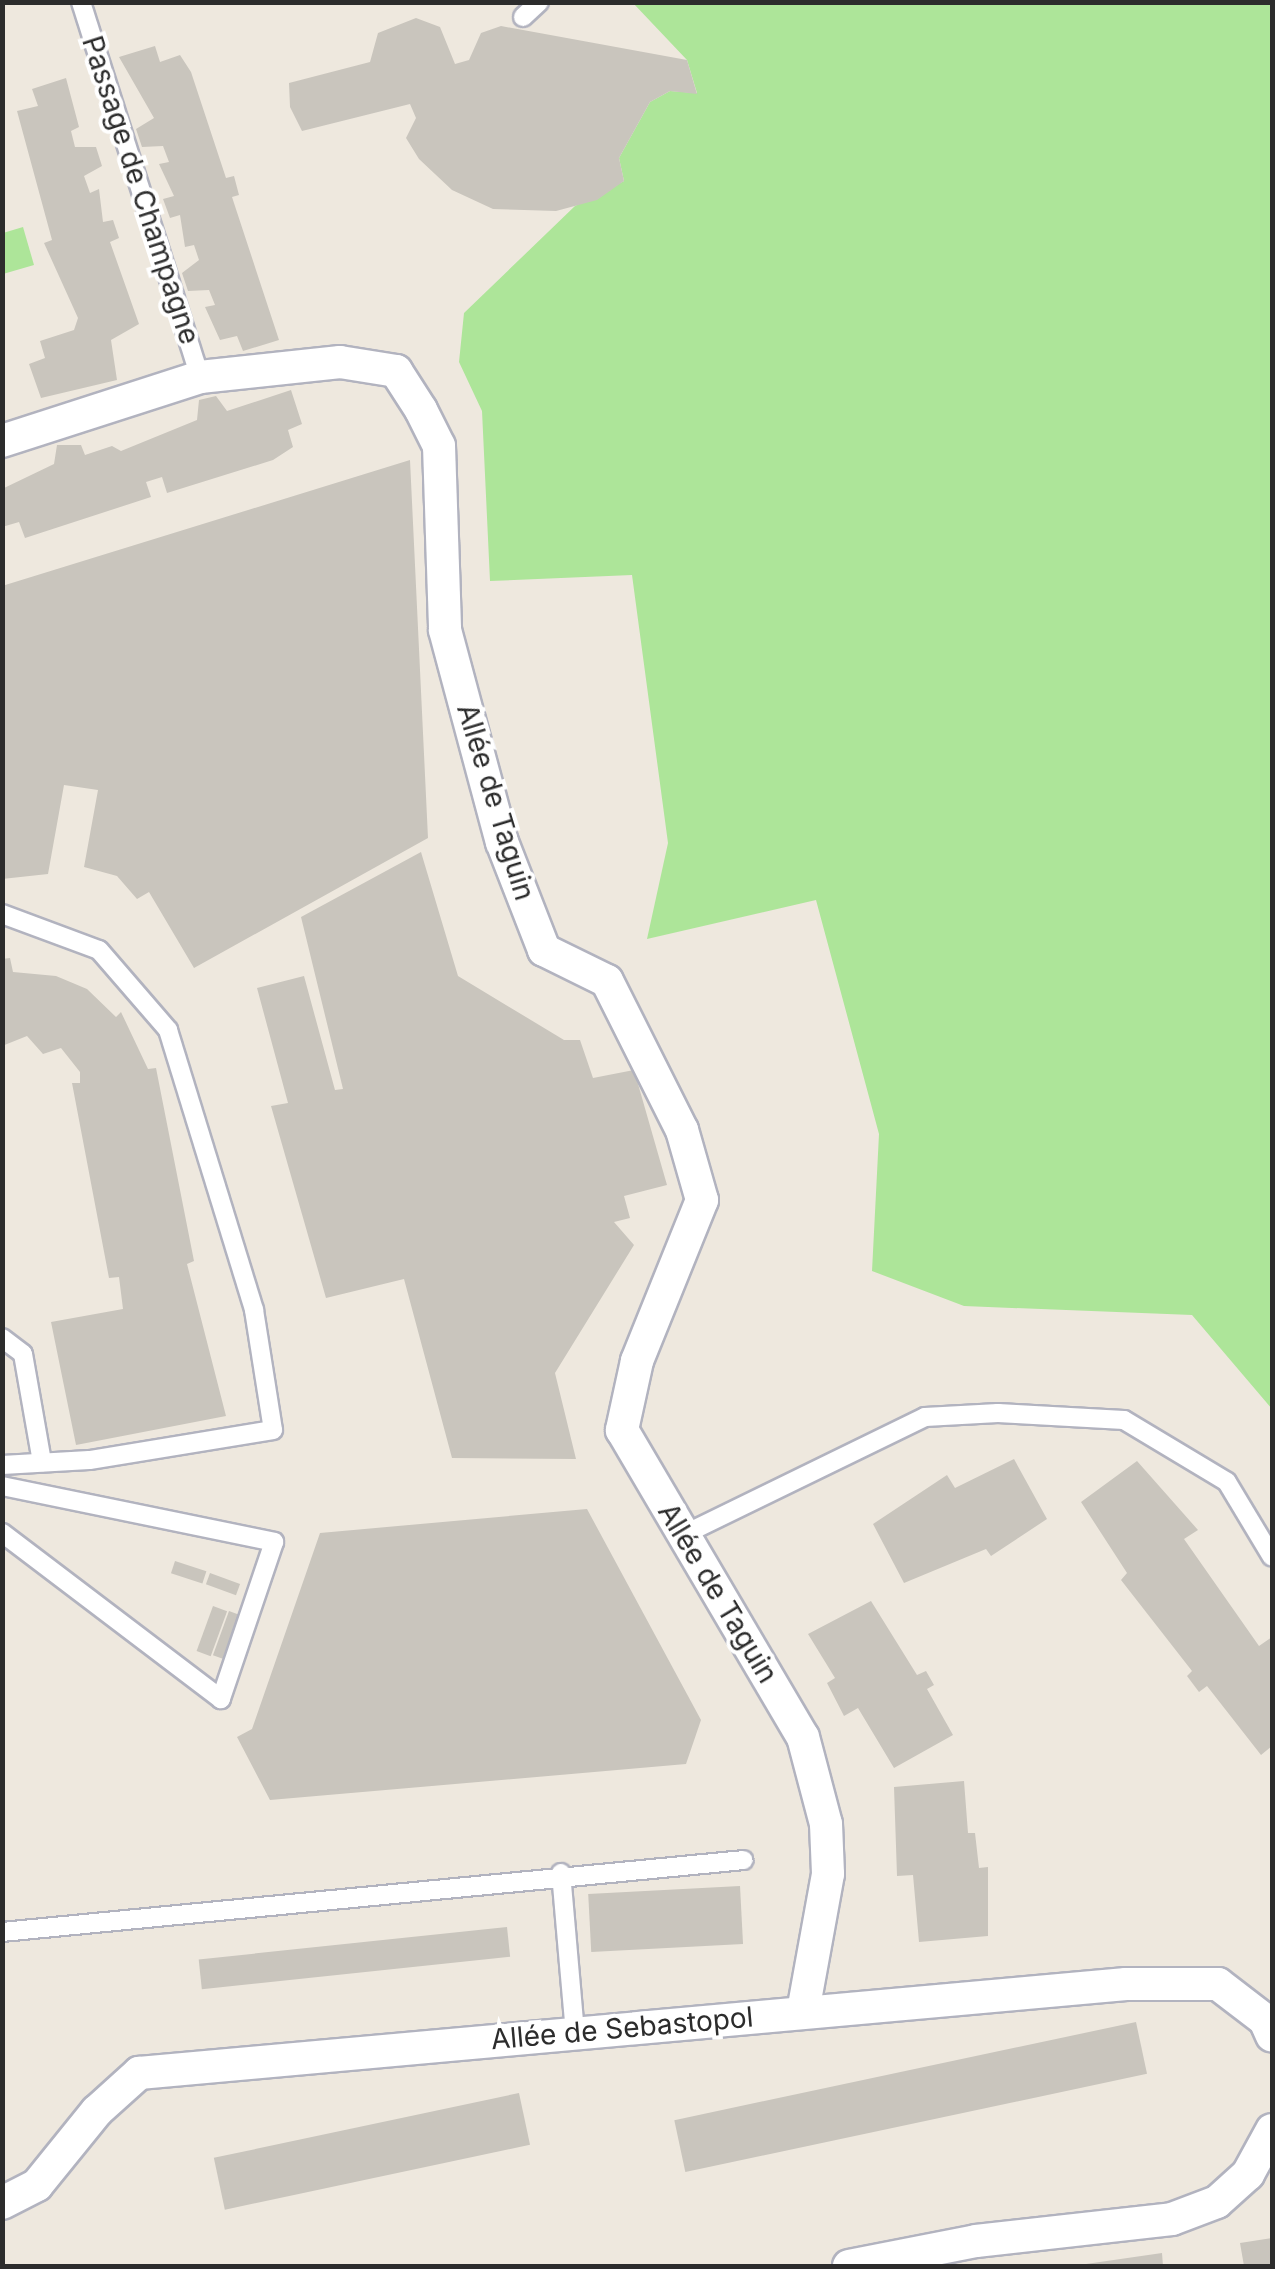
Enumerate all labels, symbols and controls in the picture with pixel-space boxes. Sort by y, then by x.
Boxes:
street label: Passage de Champagne [75,32,207,348]
street label: Allée de Taguin [450,700,542,904]
street label: Allée de Taguin [651,1497,785,1689]
street label: Allée de Sebastopol [489,2000,755,2056]

